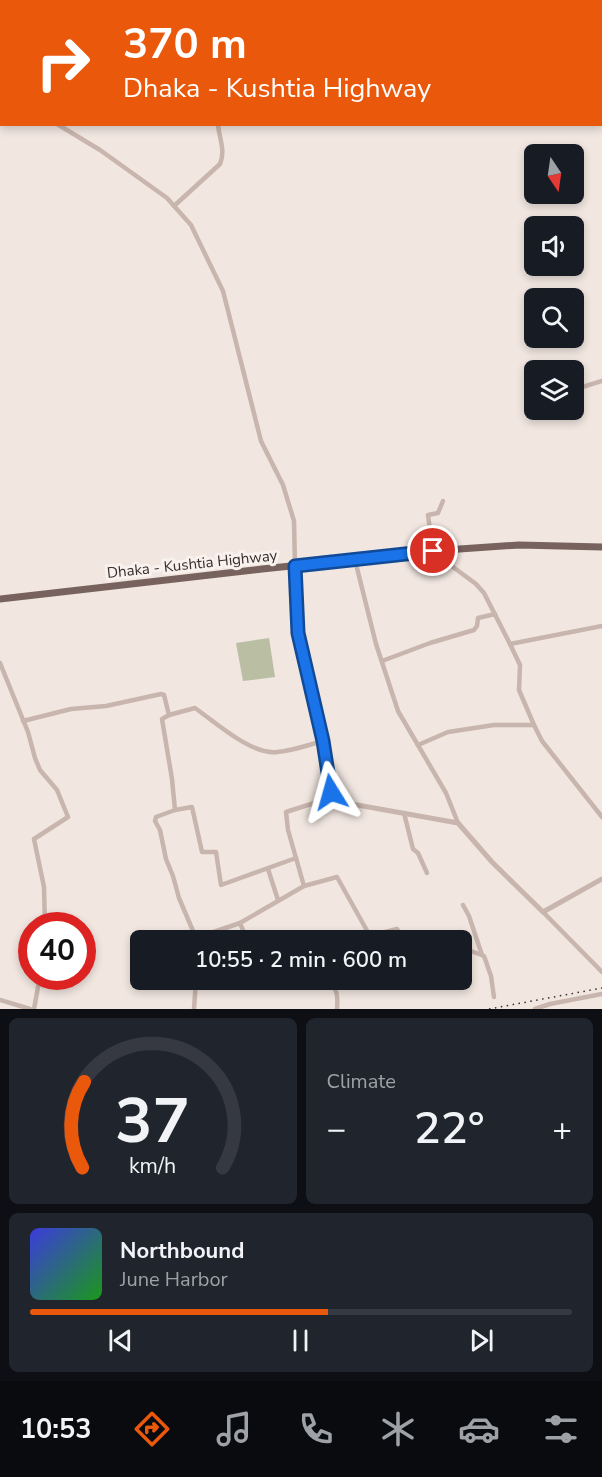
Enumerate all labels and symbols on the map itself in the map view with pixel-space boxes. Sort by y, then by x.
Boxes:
north arrow [524,144,584,204]
pin [407,525,458,576]
street label: Dhaka - Kushtia Highway [106,545,278,583]
position arrow [299,760,363,824]
speed limit sign: 40 [18,912,96,990]

